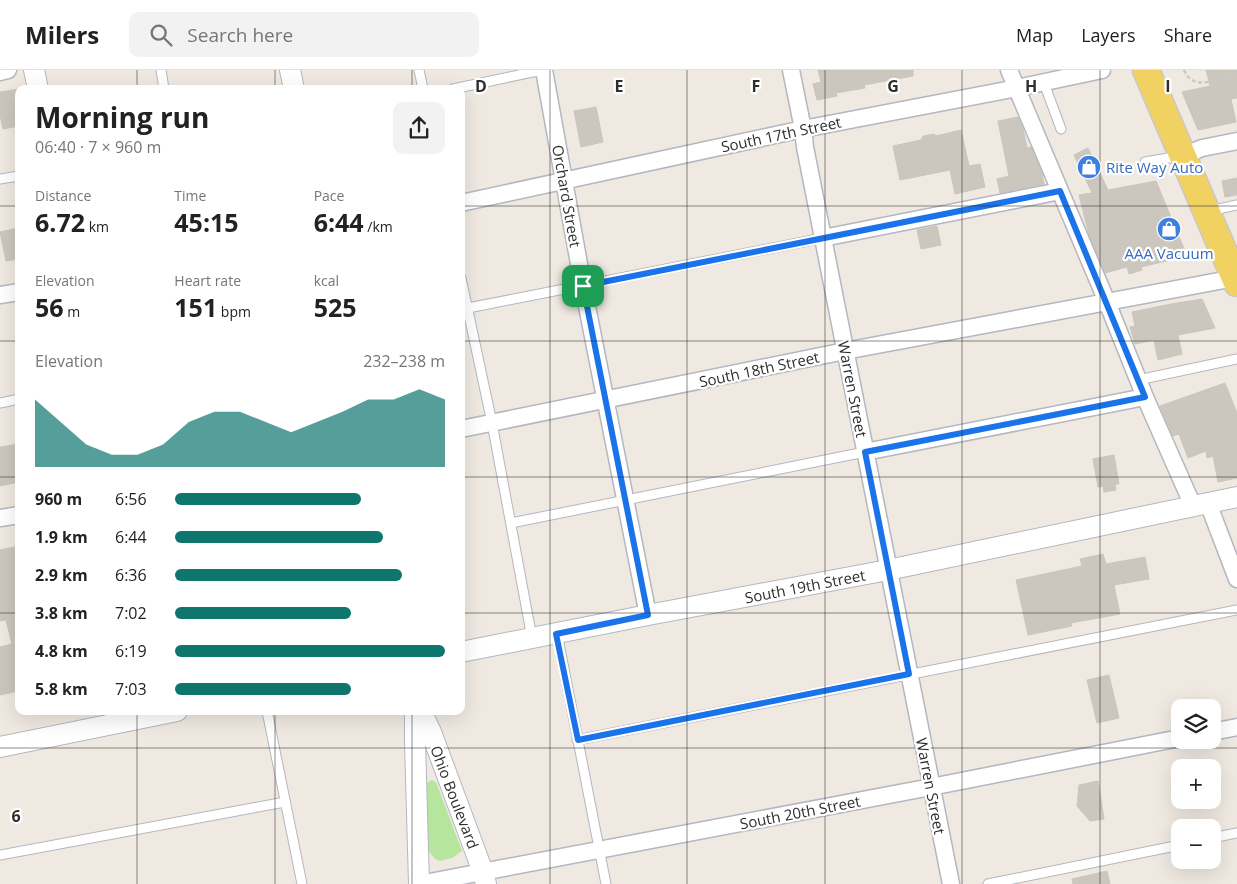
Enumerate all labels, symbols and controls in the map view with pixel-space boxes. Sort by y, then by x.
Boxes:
search box [129,12,479,57]
text: Milers [25,18,99,51]
icon: search [147,21,175,49]
text: Search here [187,22,293,48]
text: Map [1016,23,1053,47]
text: Layers [1081,23,1136,47]
text: Share [1164,23,1212,47]
text: D [475,75,487,97]
text: E [615,75,624,97]
text: F [752,75,760,97]
text: G [887,75,899,97]
text: H [1025,75,1037,97]
text: I [1165,75,1171,97]
text: Morning run [35,98,209,136]
button: share [393,102,445,154]
street label: South 17th Street [719,111,843,157]
text: 06:40 · 7 × 960 m [35,136,161,158]
street label: Orchard Street [548,143,586,249]
shop icon: Rite Way Auto [1076,154,1102,180]
place label: Rite Way Auto [1106,157,1203,177]
text: Distance [35,186,91,205]
text: Time [174,186,206,205]
text: Pace [314,186,344,205]
text: 6.72 [35,205,85,239]
text: 45:15 [174,205,239,239]
text: 6:44 [314,205,364,239]
shop icon: AAA Vacuum [1156,216,1182,242]
text: km [85,217,109,236]
text: /km [364,217,393,236]
place label: AAA Vacuum [1124,243,1214,263]
pin [562,265,604,307]
text: Elevation [35,271,94,290]
text: Heart rate [174,271,241,290]
text: kcal [314,271,339,290]
icon: arrive [569,272,597,300]
text: 56 [35,290,64,324]
text: 151 [174,290,217,324]
text: 525 [314,290,357,324]
text: m [64,302,80,321]
text: bpm [217,302,251,321]
street label: Warren Street [834,339,872,439]
street label: South 18th Street [697,346,821,392]
text: Elevation [35,350,103,372]
text: 232–238 m [363,350,445,372]
text: 960 m [35,488,82,510]
text: 6:56 [115,488,147,510]
text: 1.9 km [35,526,88,548]
text: 6:44 [115,526,147,548]
text: 2.9 km [35,564,88,586]
text: 6:36 [115,564,147,586]
street label: South 19th Street [743,565,867,607]
text: 3.8 km [35,602,88,624]
text: 7:02 [115,602,147,624]
text: 4.8 km [35,640,88,662]
text: 6:19 [115,640,147,662]
text: 5.8 km [35,678,88,700]
text: 7:03 [115,678,147,700]
map controls [1171,699,1221,869]
button: layers [1171,699,1221,749]
street label: Warren Street [912,736,950,836]
street label: Ohio Boulevard [426,743,484,851]
button: + [1171,759,1221,809]
street label: South 20th Street [738,791,862,833]
text: 6 [11,805,21,827]
button: − [1171,819,1221,869]

